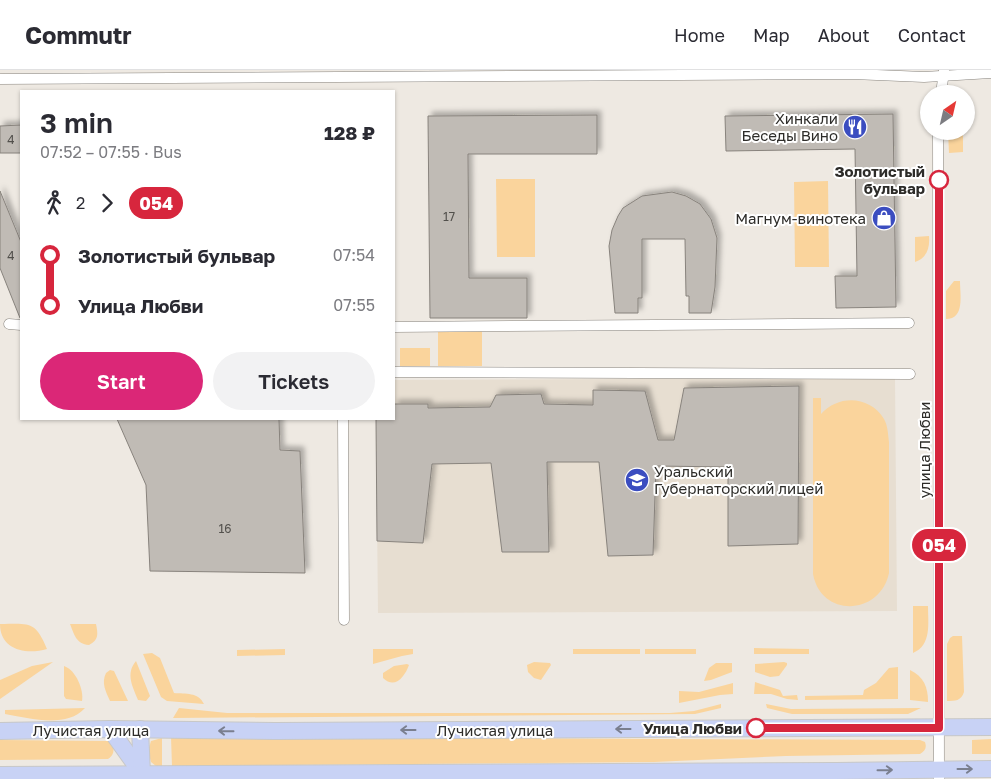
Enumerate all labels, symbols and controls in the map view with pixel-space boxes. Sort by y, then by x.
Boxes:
text: Commutr [25,20,132,49]
text: Home [674,24,725,46]
text: Map [753,24,790,46]
text: About [818,24,870,46]
text: Contact [898,24,966,46]
north arrow [920,85,975,140]
map controls [920,85,975,140]
text: 3 min [40,106,113,139]
place label: Хинкали Беседы Вино [741,109,838,144]
restaurant icon: Хинкали Беседы Вино [842,114,868,140]
text: 128 ₽ [324,121,375,144]
house number: 4 [7,132,15,147]
text: 07:52 – 07:55 · Bus [40,142,182,162]
place label: Золотистый бульвар [834,162,925,197]
marker: Золотистый бульвар [929,170,949,190]
icon: walk [40,189,68,217]
icon: forward [93,189,121,217]
text: 054 [139,192,173,214]
text: 2 [76,193,85,213]
shop icon: Магнум-винотека [871,205,897,231]
house number: 17 [443,209,455,224]
place label: Магнум-винотека [735,209,866,227]
text: Золотистый бульвар [78,244,275,267]
text: 07:54 [333,245,375,265]
house number: 4 [7,248,15,263]
text: Улица Любви [78,294,203,317]
text: 07:55 [333,295,375,315]
button: Start [40,352,203,410]
button: Tickets [213,352,375,410]
street label: улица Любви [915,402,933,498]
place label: Уральский Губернаторский лицей [654,462,823,497]
school or university icon: Уральский Губернаторский лицей [624,467,650,493]
house number: 16 [218,521,232,536]
line badge: 054 [910,529,968,561]
text: 054 [922,534,956,556]
marker: Улица Любви [746,718,766,738]
place label: Улица Любви [643,719,742,737]
street label: Лучистая улица [33,721,149,739]
street label: Лучистая улица [437,721,553,739]
one-way arrow [615,724,632,734]
one-way arrow [400,725,416,735]
one-way arrow [218,726,234,735]
one-way arrow [956,764,973,774]
one-way arrow [876,765,892,775]

